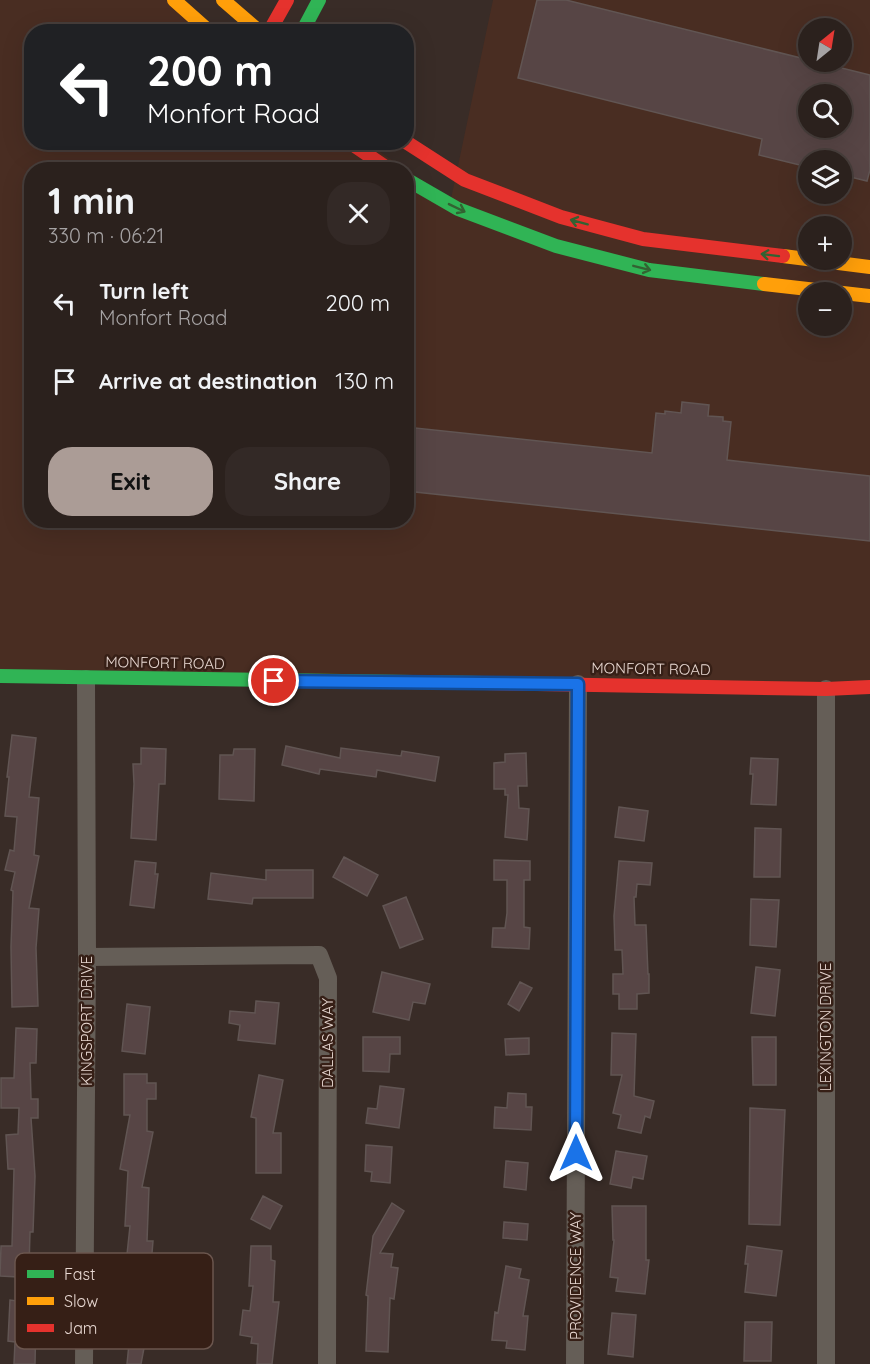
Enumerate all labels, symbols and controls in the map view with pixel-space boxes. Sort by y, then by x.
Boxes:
north arrow [798,18,852,72]
map controls [798,18,852,336]
text: 200 m [147,44,273,97]
icon: left [48,48,126,126]
button: search [798,84,852,138]
text: Monfort Road [147,96,320,130]
button: layers [798,150,852,204]
text: 1 min [48,178,135,223]
button: close [327,182,390,245]
one-way arrow [448,202,466,214]
one-way arrow [569,215,588,227]
button: + [798,216,852,270]
text: 330 m · 06:21 [48,223,164,248]
one-way arrow [761,249,781,260]
one-way arrow [633,263,652,275]
text: Turn left [99,277,189,305]
button: − [798,282,852,336]
icon: left [48,287,81,320]
text: 200 m [326,289,390,317]
text: Monfort Road [99,305,227,330]
icon: arrive [48,365,81,398]
text: Arrive at destination [99,367,317,395]
text: 130 m [335,367,394,395]
button: Exit [48,447,213,516]
button: Share [225,447,390,516]
street label: MONFORT ROAD [105,652,225,673]
pin [248,655,299,706]
street label: MONFORT ROAD [591,658,711,679]
icon: arrive [257,664,290,697]
street label: KINGSPORT DRIVE [77,956,96,1086]
street label: LEXINGTON DRIVE [816,963,835,1091]
street label: DALLAS WAY [318,997,337,1088]
position arrow [544,1121,608,1185]
street label: PROVIDENCE WAY [566,1211,585,1340]
legend [15,1253,213,1349]
text: Fast [64,1264,95,1284]
text: Slow [64,1291,98,1311]
text: Jam [64,1318,97,1338]

